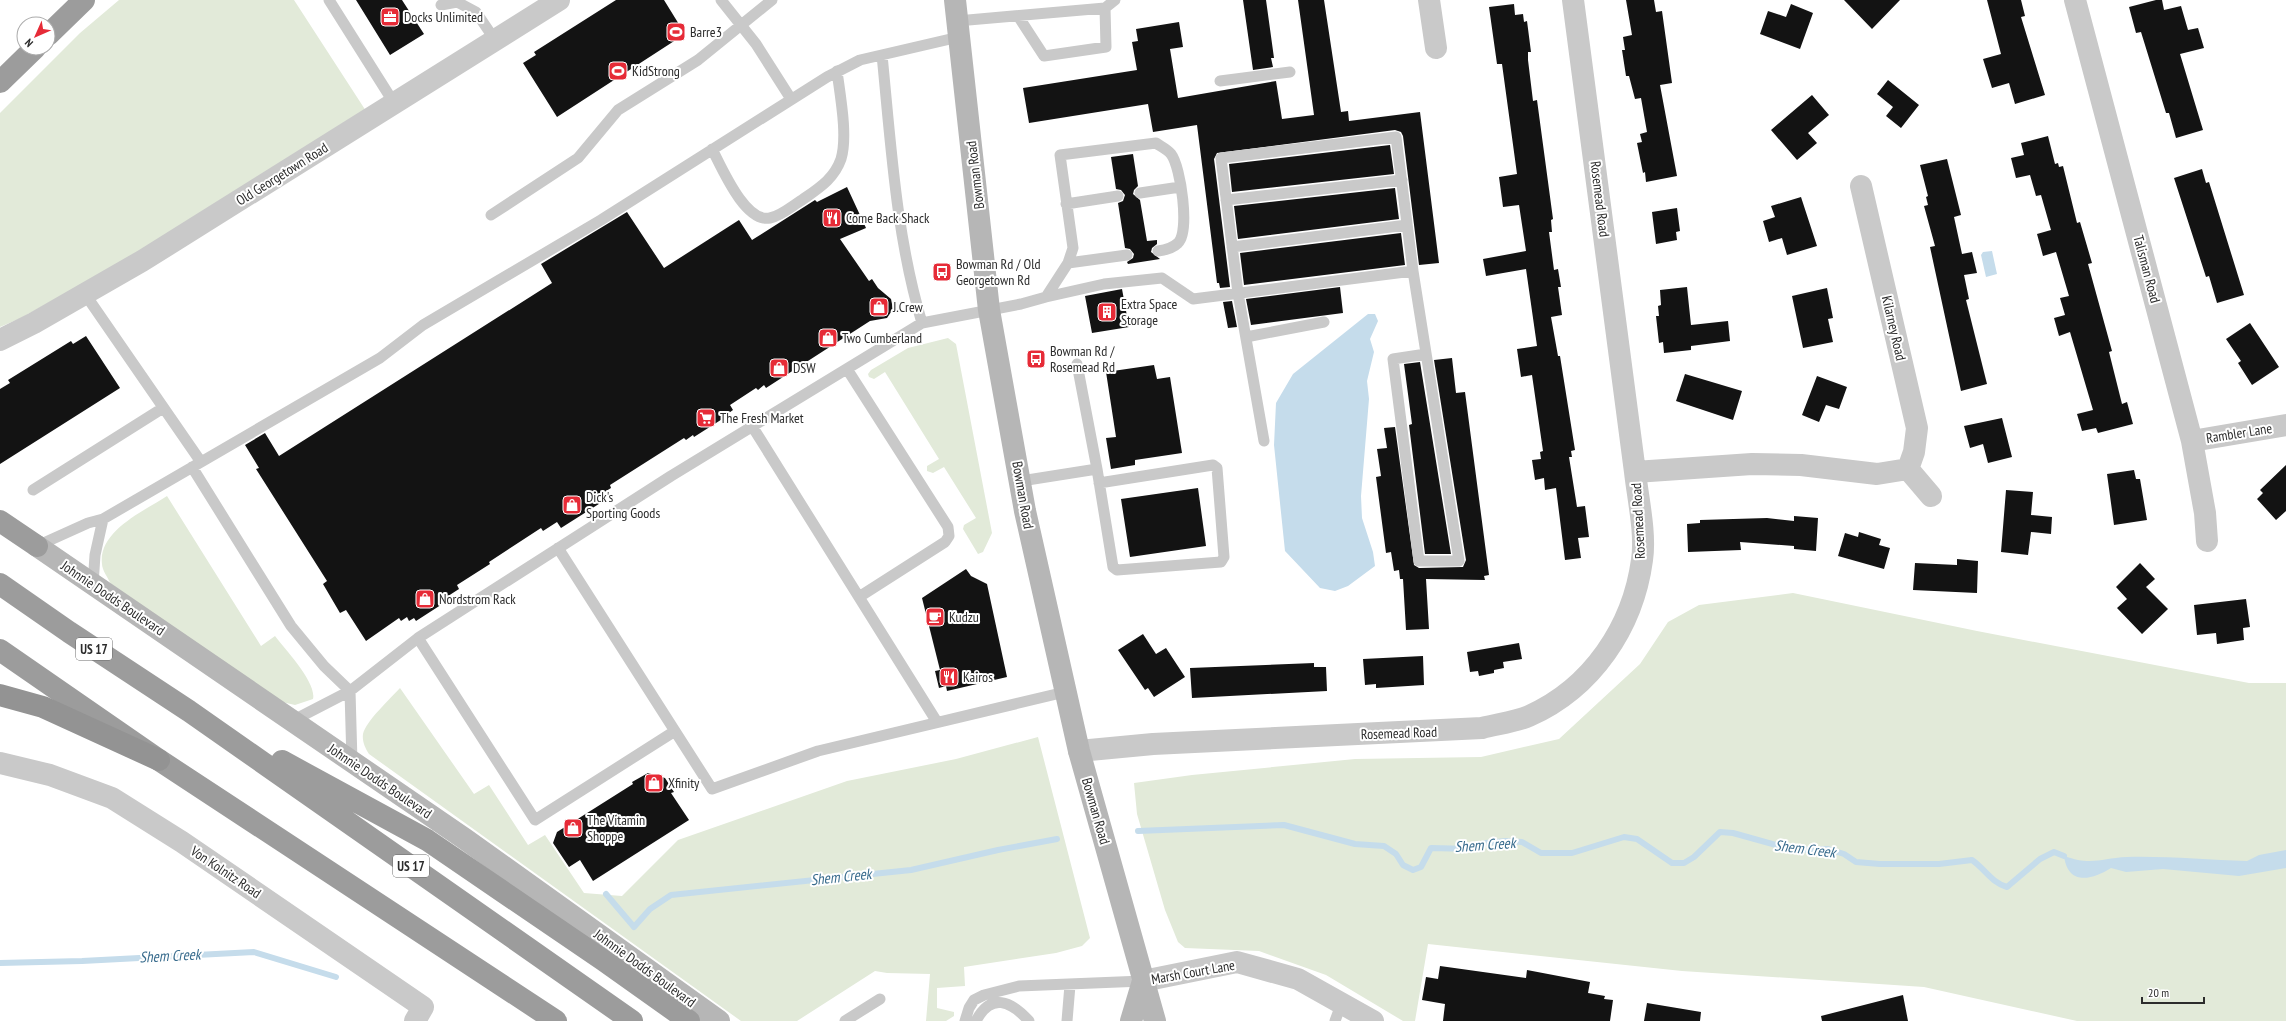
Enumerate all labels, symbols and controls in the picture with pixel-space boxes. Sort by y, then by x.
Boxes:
office icon: Docks Unlimited [379,6,401,28]
place label: Docks Unlimited [404,8,483,26]
north arrow [16,16,56,56]
sports icon: Barre3 [665,21,687,43]
place label: Barre3 [690,23,722,41]
text: N [22,36,36,50]
sports icon: KidStrong [607,60,629,82]
place label: KidStrong [632,62,680,80]
street label: Old Georgetown Road [233,139,331,209]
street label: Bowman Road [962,140,988,210]
street label: Rosemead Road [1586,160,1614,238]
restaurant icon: Come Back Shack [821,207,843,229]
place label: Come Back Shack [846,209,930,227]
street label: Talisman Road [2129,233,2165,305]
place label: Bowman Rd / Old Georgetown Rd [956,255,1040,289]
bus stop icon: Bowman Rd / Old Georgetown Rd [931,261,953,283]
street label: Kilarney Road [1878,294,1910,362]
place label: Extra Space Storage [1121,295,1177,329]
shop icon: J.Crew [868,296,890,318]
place label: J.Crew [892,298,924,316]
building icon: Extra Space Storage [1096,301,1118,323]
shop icon: Two Cumberland [817,327,839,349]
place label: Two Cumberland [842,329,922,347]
place label: Bowman Rd / Rosemead Rd [1050,342,1115,376]
bus stop icon: Bowman Rd / Rosemead Rd [1025,348,1047,370]
shop icon: DSW [768,357,790,379]
place label: DSW [793,359,816,377]
supermarket icon: The Fresh Market [695,407,717,429]
place label: The Fresh Market [720,409,804,427]
street label: Rambler Lane [2205,419,2273,447]
street label: Bowman Road [1008,460,1038,530]
street label: Rosemead Road [1627,483,1649,559]
place label: Dick's Sporting Goods [586,488,660,522]
shop icon: Dick's Sporting Goods [561,494,583,516]
street label: Johnnie Dodds Boulevard [57,556,168,639]
shop icon: Nordstrom Rack [414,588,436,610]
place label: Nordstrom Rack [439,590,516,608]
cafe icon: Kudzu [924,606,946,628]
place label: Kudzu [949,608,979,626]
road number: US 17 [76,638,112,660]
restaurant icon: Kairos [938,666,960,688]
place label: Kairos [963,668,993,686]
street label: Rosemead Road [1361,723,1437,743]
street label: Johnnie Dodds Boulevard [324,739,435,822]
shop icon: Xfinity [643,772,665,794]
place label: Xfinity [668,774,700,792]
street label: Bowman Road [1078,776,1114,846]
place label: The Vitamin Shoppe [587,811,645,845]
shop icon: The Vitamin Shoppe [562,817,584,839]
water label: Shem Creek [1454,833,1518,856]
water label: Shem Creek [1774,835,1839,862]
street label: Von Kolnitz Road [186,841,265,902]
road number: US 17 [393,855,429,877]
water label: Shem Creek [810,864,874,889]
street label: Johnnie Dodds Boulevard [590,924,699,1011]
water label: Shem Creek [139,944,203,967]
street label: Marsh Court Lane [1150,956,1236,988]
scale bar [2142,979,2204,1005]
text: 20 m [2148,985,2169,1000]

